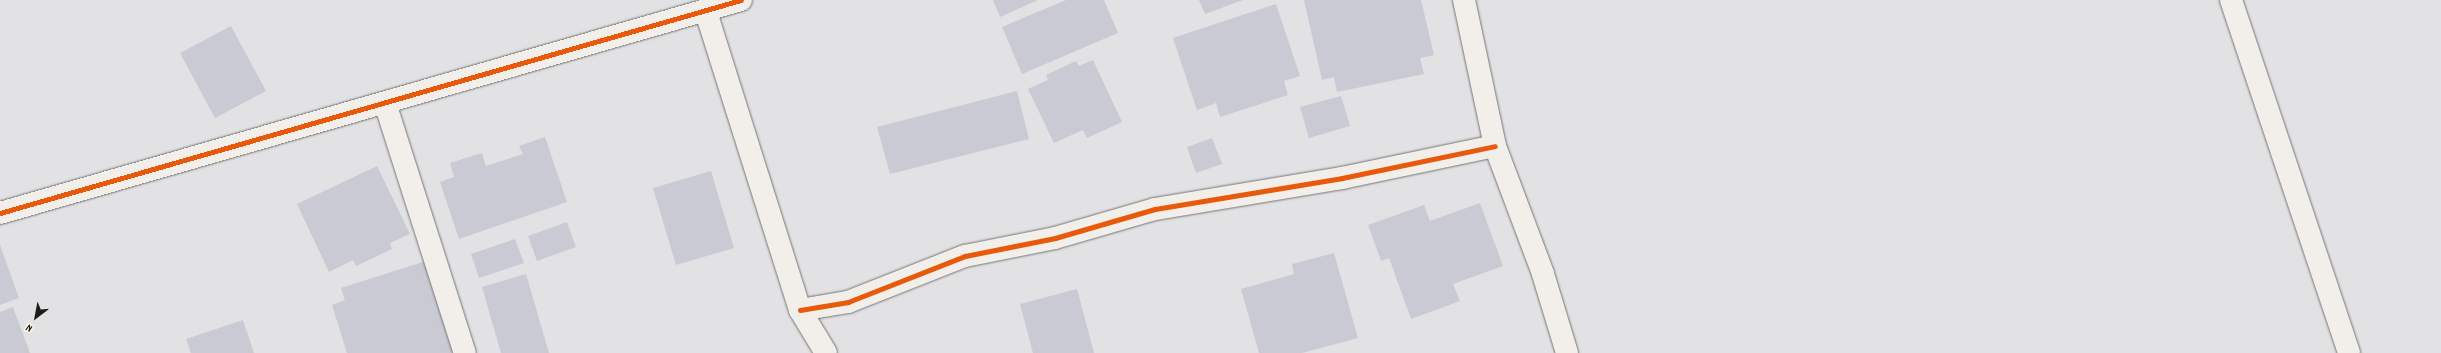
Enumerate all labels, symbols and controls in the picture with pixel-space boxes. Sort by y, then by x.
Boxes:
north arrow [16,297,56,337]
text: N [23,319,36,335]

